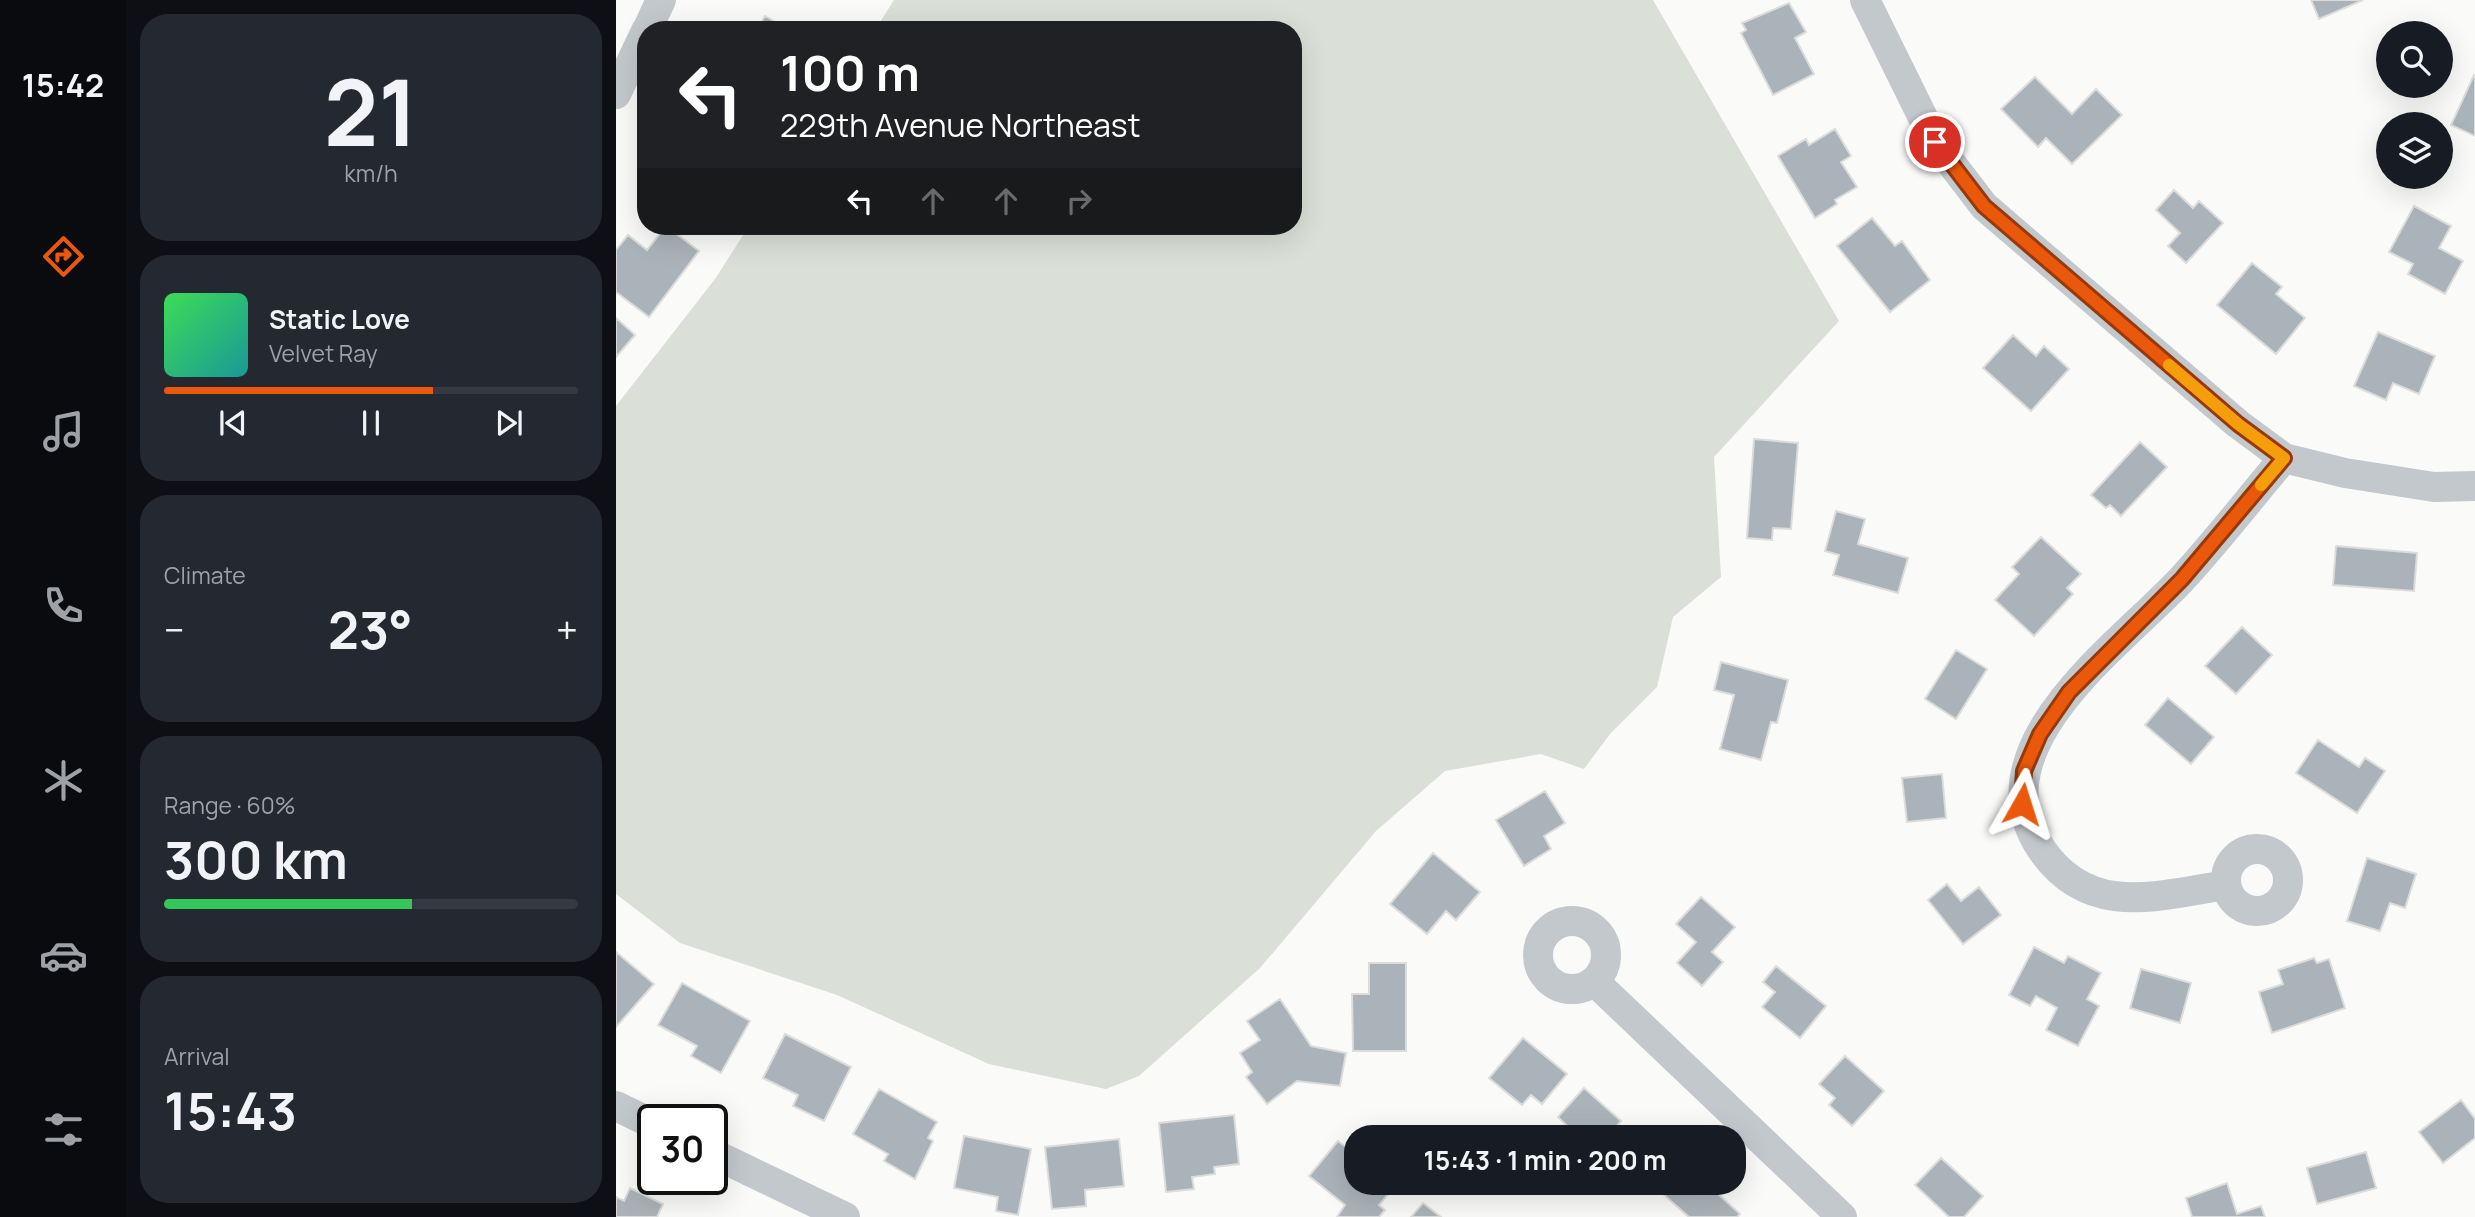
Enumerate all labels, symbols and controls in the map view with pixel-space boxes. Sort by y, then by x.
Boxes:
map controls [2376,21,2453,189]
button: search [2376,21,2453,98]
text: 100 m [780,39,920,106]
text: 21 [324,49,418,173]
icon: left [665,49,756,140]
text: 15:42 [22,63,104,107]
text: 229th Avenue Northeast [780,103,1140,147]
pin [1905,112,1965,172]
button: layers [2376,112,2453,189]
icon: arrive [1916,123,1954,161]
text: km/h [344,157,398,189]
icon: left [841,182,879,220]
icon: ahead [914,182,952,220]
icon: ahead [987,182,1025,220]
icon: right [1060,182,1098,220]
icon: directions [39,232,88,281]
text: Static Love [269,301,410,337]
text: Velvet Ray [269,337,378,369]
icon: previous [214,404,252,442]
icon: pause [352,404,390,442]
icon: next [490,404,528,442]
icon: music [39,407,88,456]
text: Climate [164,559,246,591]
icon: phone [39,581,88,630]
text: 23° [328,594,413,665]
text: − [164,603,185,655]
text: + [556,603,578,655]
icon: climate [39,756,88,805]
position arrow [1985,767,2059,841]
text: Range · 60% [164,789,295,821]
text: 300 km [164,824,348,895]
icon: car [39,931,88,980]
text: Arrival [164,1040,230,1072]
text: 15:43 [164,1075,297,1146]
speed limit sign: 30 [637,1104,728,1195]
icon: filters [39,1105,88,1154]
text: 15:43 · 1 min · 200 m [1424,1142,1666,1178]

